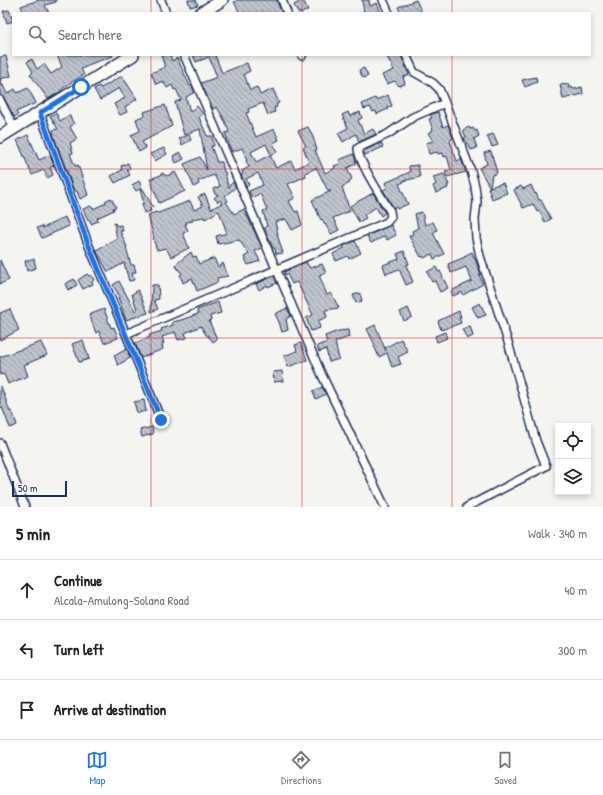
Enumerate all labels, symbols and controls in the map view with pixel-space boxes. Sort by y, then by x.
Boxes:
search box [12,12,591,56]
icon: search [26,23,48,45]
text: Search here [58,24,122,45]
route start [72,78,90,96]
route end [152,411,170,429]
map controls [555,423,591,495]
button: locate [555,423,591,459]
button: layers [555,459,591,495]
scale bar [12,479,67,498]
text: 50 m [18,481,38,495]
text: 5 min [16,522,50,545]
text: Walk · 340 m [528,524,587,542]
text: Continue [54,570,102,591]
icon: ahead [16,579,38,601]
text: 40 m [564,581,587,599]
text: Alcala-Amulong-Solana Road [54,591,189,609]
icon: left [16,639,38,661]
text: Turn left [54,639,104,660]
text: 300 m [558,641,587,659]
icon: arrive [16,699,38,721]
text: Arrive at destination [54,699,166,720]
tab: Map [86,749,108,787]
tab: Directions [281,749,322,787]
tab: Saved [494,749,517,787]

